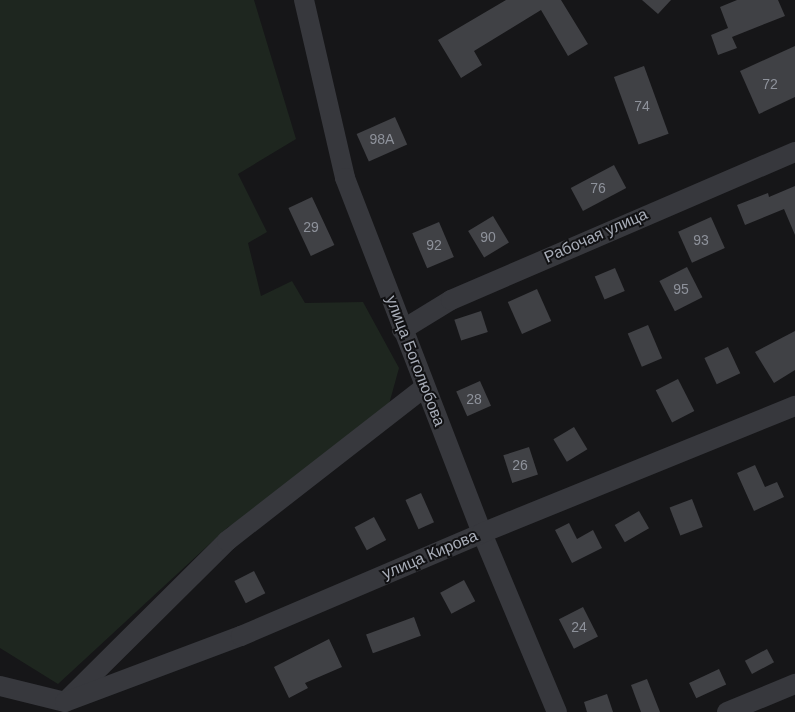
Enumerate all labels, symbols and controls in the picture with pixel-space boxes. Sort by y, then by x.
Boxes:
house number: 72 [762,76,778,92]
house number: 74 [634,98,650,114]
house number: 98А [370,131,394,147]
house number: 76 [590,180,606,196]
street label: Рабочая улица [541,205,651,267]
house number: 29 [303,219,319,235]
house number: 90 [480,229,496,245]
house number: 93 [693,232,709,248]
house number: 92 [426,237,442,253]
house number: 95 [673,281,689,297]
street label: улица Боголюбова [381,293,449,429]
house number: 28 [466,391,482,407]
house number: 26 [512,457,528,473]
street label: улица Кирова [379,526,481,584]
house number: 24 [571,619,587,635]

